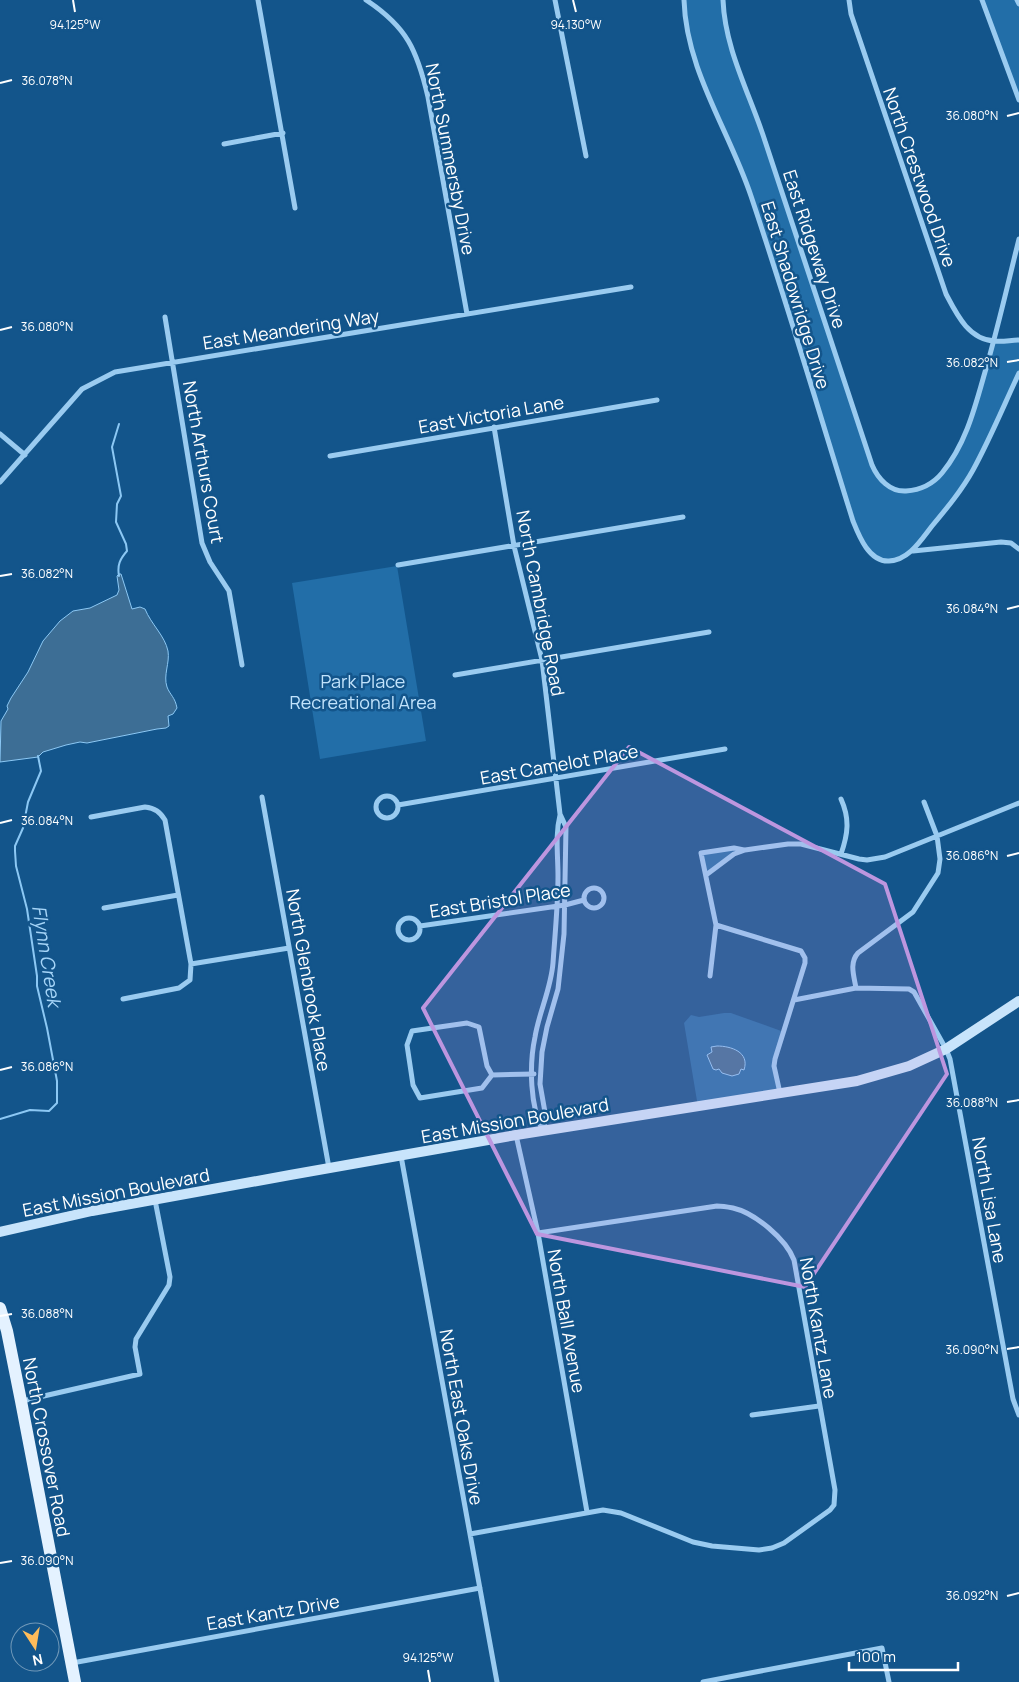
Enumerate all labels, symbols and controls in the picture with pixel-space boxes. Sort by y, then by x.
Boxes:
text: 94.125°W [50,16,101,33]
text: 94.130°W [550,16,602,33]
street label: North Summersby Drive [421,61,481,257]
text: 36.078°N [21,72,73,89]
street label: North Crestwood Drive [878,84,962,270]
text: 36.080°N [946,107,998,124]
street label: East Ridgeway Drive [778,167,852,331]
street label: East Shadowridge Drive [756,198,836,392]
street label: East Meandering Way [201,303,381,355]
text: 36.080°N [21,318,73,335]
text: 36.082°N [946,354,998,371]
street label: North Arthurs Court [178,379,230,545]
street label: East Victoria Lane [416,389,566,439]
street label: North Cambridge Road [511,508,571,698]
text: 36.082°N [21,565,73,582]
text: 36.084°N [946,600,998,617]
park label: Park Place Recreational Area [289,669,437,714]
street label: East Camelot Place [478,738,640,790]
text: 36.084°N [21,812,73,829]
text: 36.086°N [946,847,998,864]
street label: East Bristol Place [428,877,572,923]
street label: North Glenbrook Place [281,887,337,1073]
water label: Flynn Creek [26,903,68,1011]
text: 36.086°N [21,1058,73,1075]
street label: East Mission Boulevard [419,1092,611,1148]
text: 36.088°N [946,1094,998,1111]
street label: North Lisa Lane [967,1135,1013,1265]
street label: East Mission Boulevard [20,1162,212,1222]
street label: North Ball Avenue [543,1247,591,1395]
street label: North Kantz Lane [795,1255,843,1401]
text: 36.088°N [21,1305,73,1322]
street label: North East Oaks Drive [435,1327,489,1507]
text: 36.090°N [946,1341,998,1358]
street label: North Crossover Road [18,1355,76,1539]
text: 36.090°N [21,1552,73,1569]
text: 36.092°N [946,1587,998,1604]
street label: East Kantz Drive [205,1589,341,1635]
north arrow [10,1622,60,1672]
scale bar [849,1640,958,1672]
text: 100 m [856,1646,896,1667]
text: 94.125°W [403,1649,454,1666]
text: N [31,1650,45,1671]

